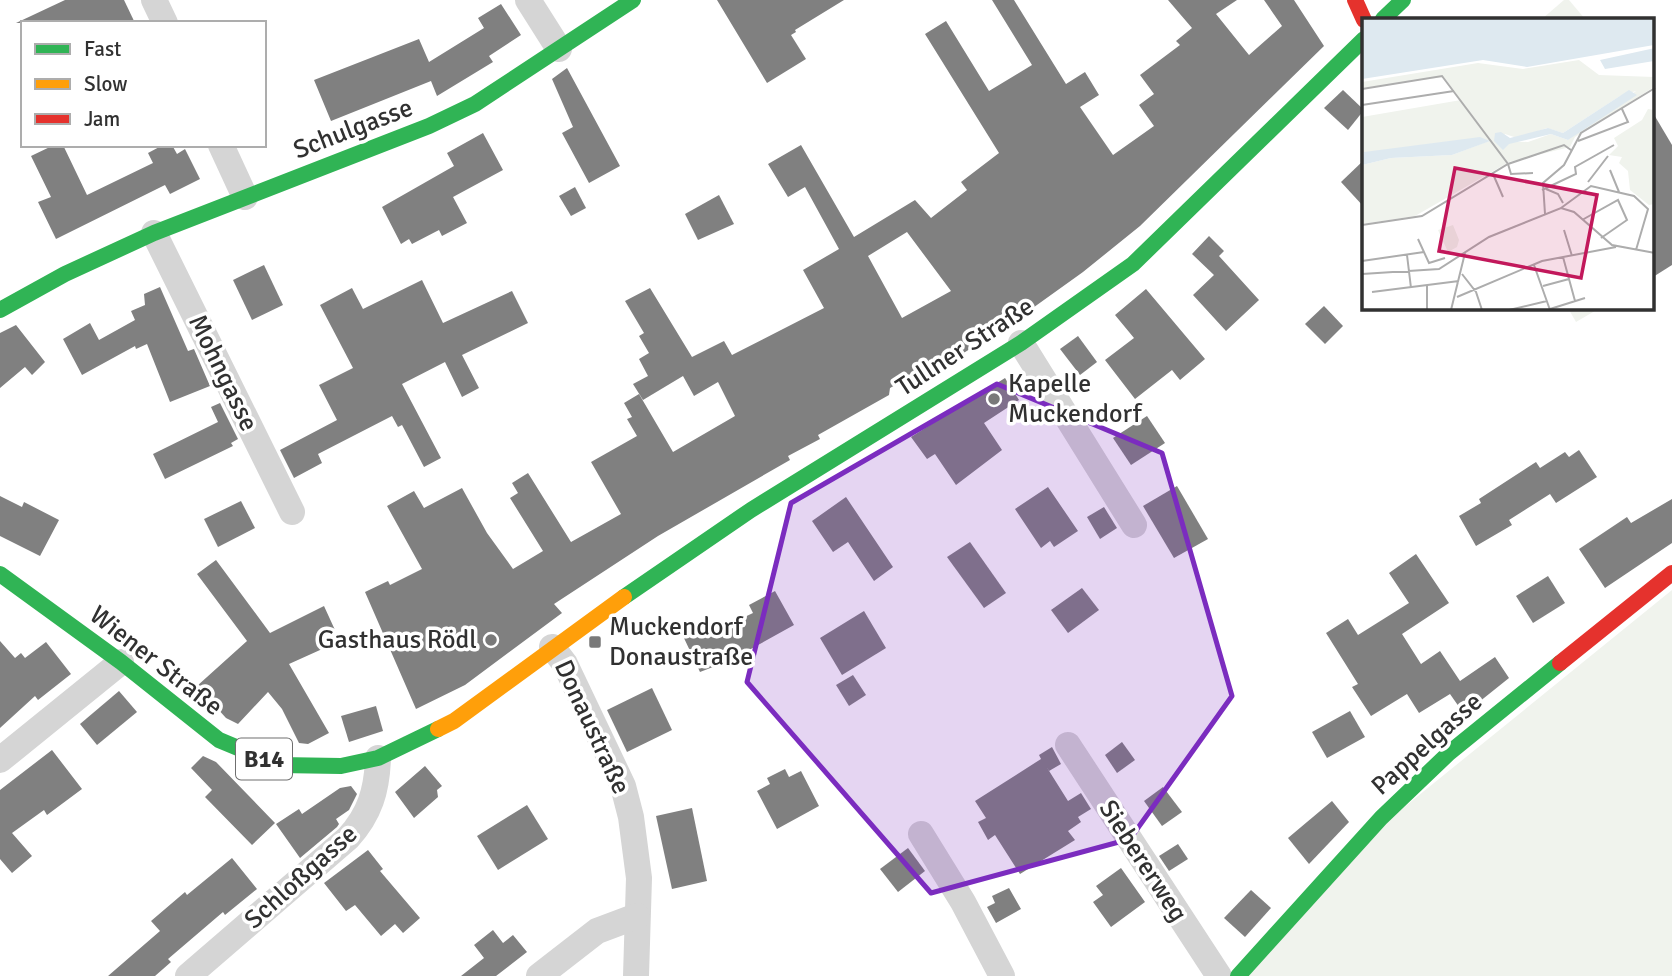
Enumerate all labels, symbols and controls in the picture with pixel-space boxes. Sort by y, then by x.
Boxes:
inset map [1362,18,1654,310]
legend [21,21,266,147]
text: Fast [84,36,121,62]
text: Slow [84,71,128,97]
street label: Schulgasse [289,92,417,166]
text: Jam [84,106,120,132]
street label: Tullner Straße [890,291,1040,403]
street label: Mohngasse [181,310,265,436]
place label: Kapelle Muckendorf [1008,368,1143,430]
marker: Kapelle Muckendorf [986,391,1002,407]
street label: Wiener Straße [83,599,229,723]
place label: Muckendorf Donaustraße [609,611,753,673]
place label: Gasthaus Rödl [318,624,477,656]
marker: Gasthaus Rödl [483,632,499,648]
marker: Muckendorf Donaustraße [587,634,603,650]
street label: Donaustraße [547,655,637,799]
street label: Pappelgasse [1365,686,1489,802]
road number: B14 [236,738,292,780]
street label: Siebererweg [1092,794,1194,928]
street label: Schloßgasse [238,818,364,936]

